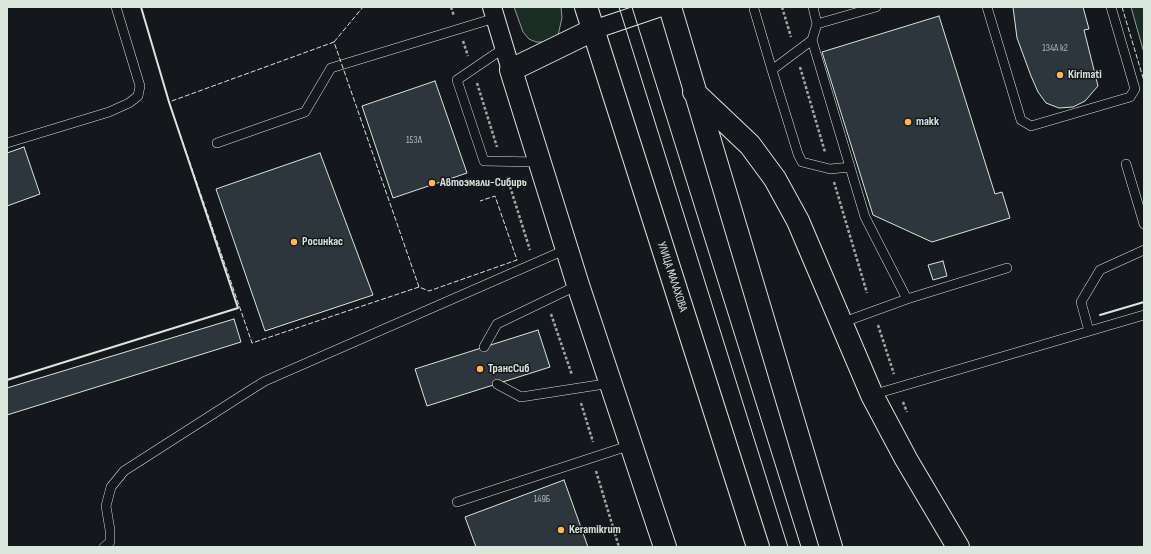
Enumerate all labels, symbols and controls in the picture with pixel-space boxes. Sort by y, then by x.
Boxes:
house number: 134А к2 [1042,42,1068,54]
place label: Kirimati [1068,68,1102,82]
marker: Kirimati [1055,70,1065,80]
place label: makk [916,115,939,129]
marker: makk [903,117,913,127]
house number: 153А [406,134,422,146]
place label: Автоэмали-Сибирь [440,176,527,190]
marker: Автоэмали-Сибирь [427,178,437,188]
place label: Росинкас [302,235,343,249]
marker: Росинкас [289,237,299,247]
street label: УЛИЦА МАЛАХОВА [654,240,690,314]
place label: ТрансСиб [488,362,530,376]
marker: ТрансСиб [475,364,485,374]
house number: 149Б [534,493,550,505]
place label: Keramikrum [569,523,621,537]
marker: Keramikrum [556,525,566,535]

